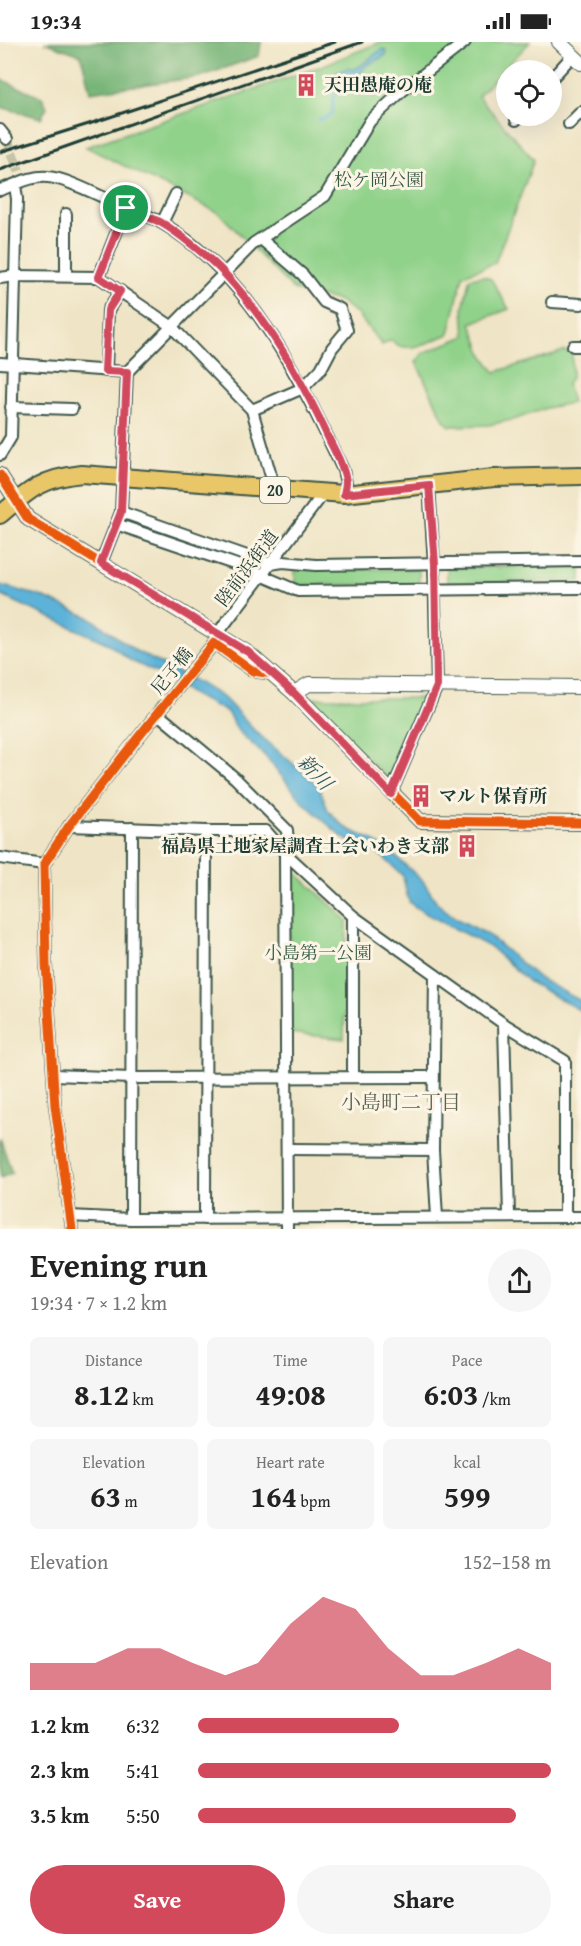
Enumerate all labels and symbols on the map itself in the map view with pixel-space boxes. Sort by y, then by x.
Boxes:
place label: 天田愚庵の庵 [324,71,432,98]
building icon: 天田愚庵の庵 [293,72,319,98]
park label: 松ケ岡公園 [334,166,424,193]
pin [100,182,151,233]
road number: 20 [260,477,290,503]
street label: 陸前浜街道 [209,524,284,612]
street label: 尼子橋 [144,641,199,700]
water label: 新川 [291,747,341,798]
place label: マルト保育所 [439,782,547,809]
building icon: マルト保育所 [408,783,434,809]
place label: 福島県土地家屋調査士会いわき支部 [161,832,449,859]
building icon: 福島県土地家屋調査士会いわき支部 [454,833,480,859]
park label: 小島第一公園 [264,939,372,966]
district label: 小島町二丁目 [341,1087,461,1116]

